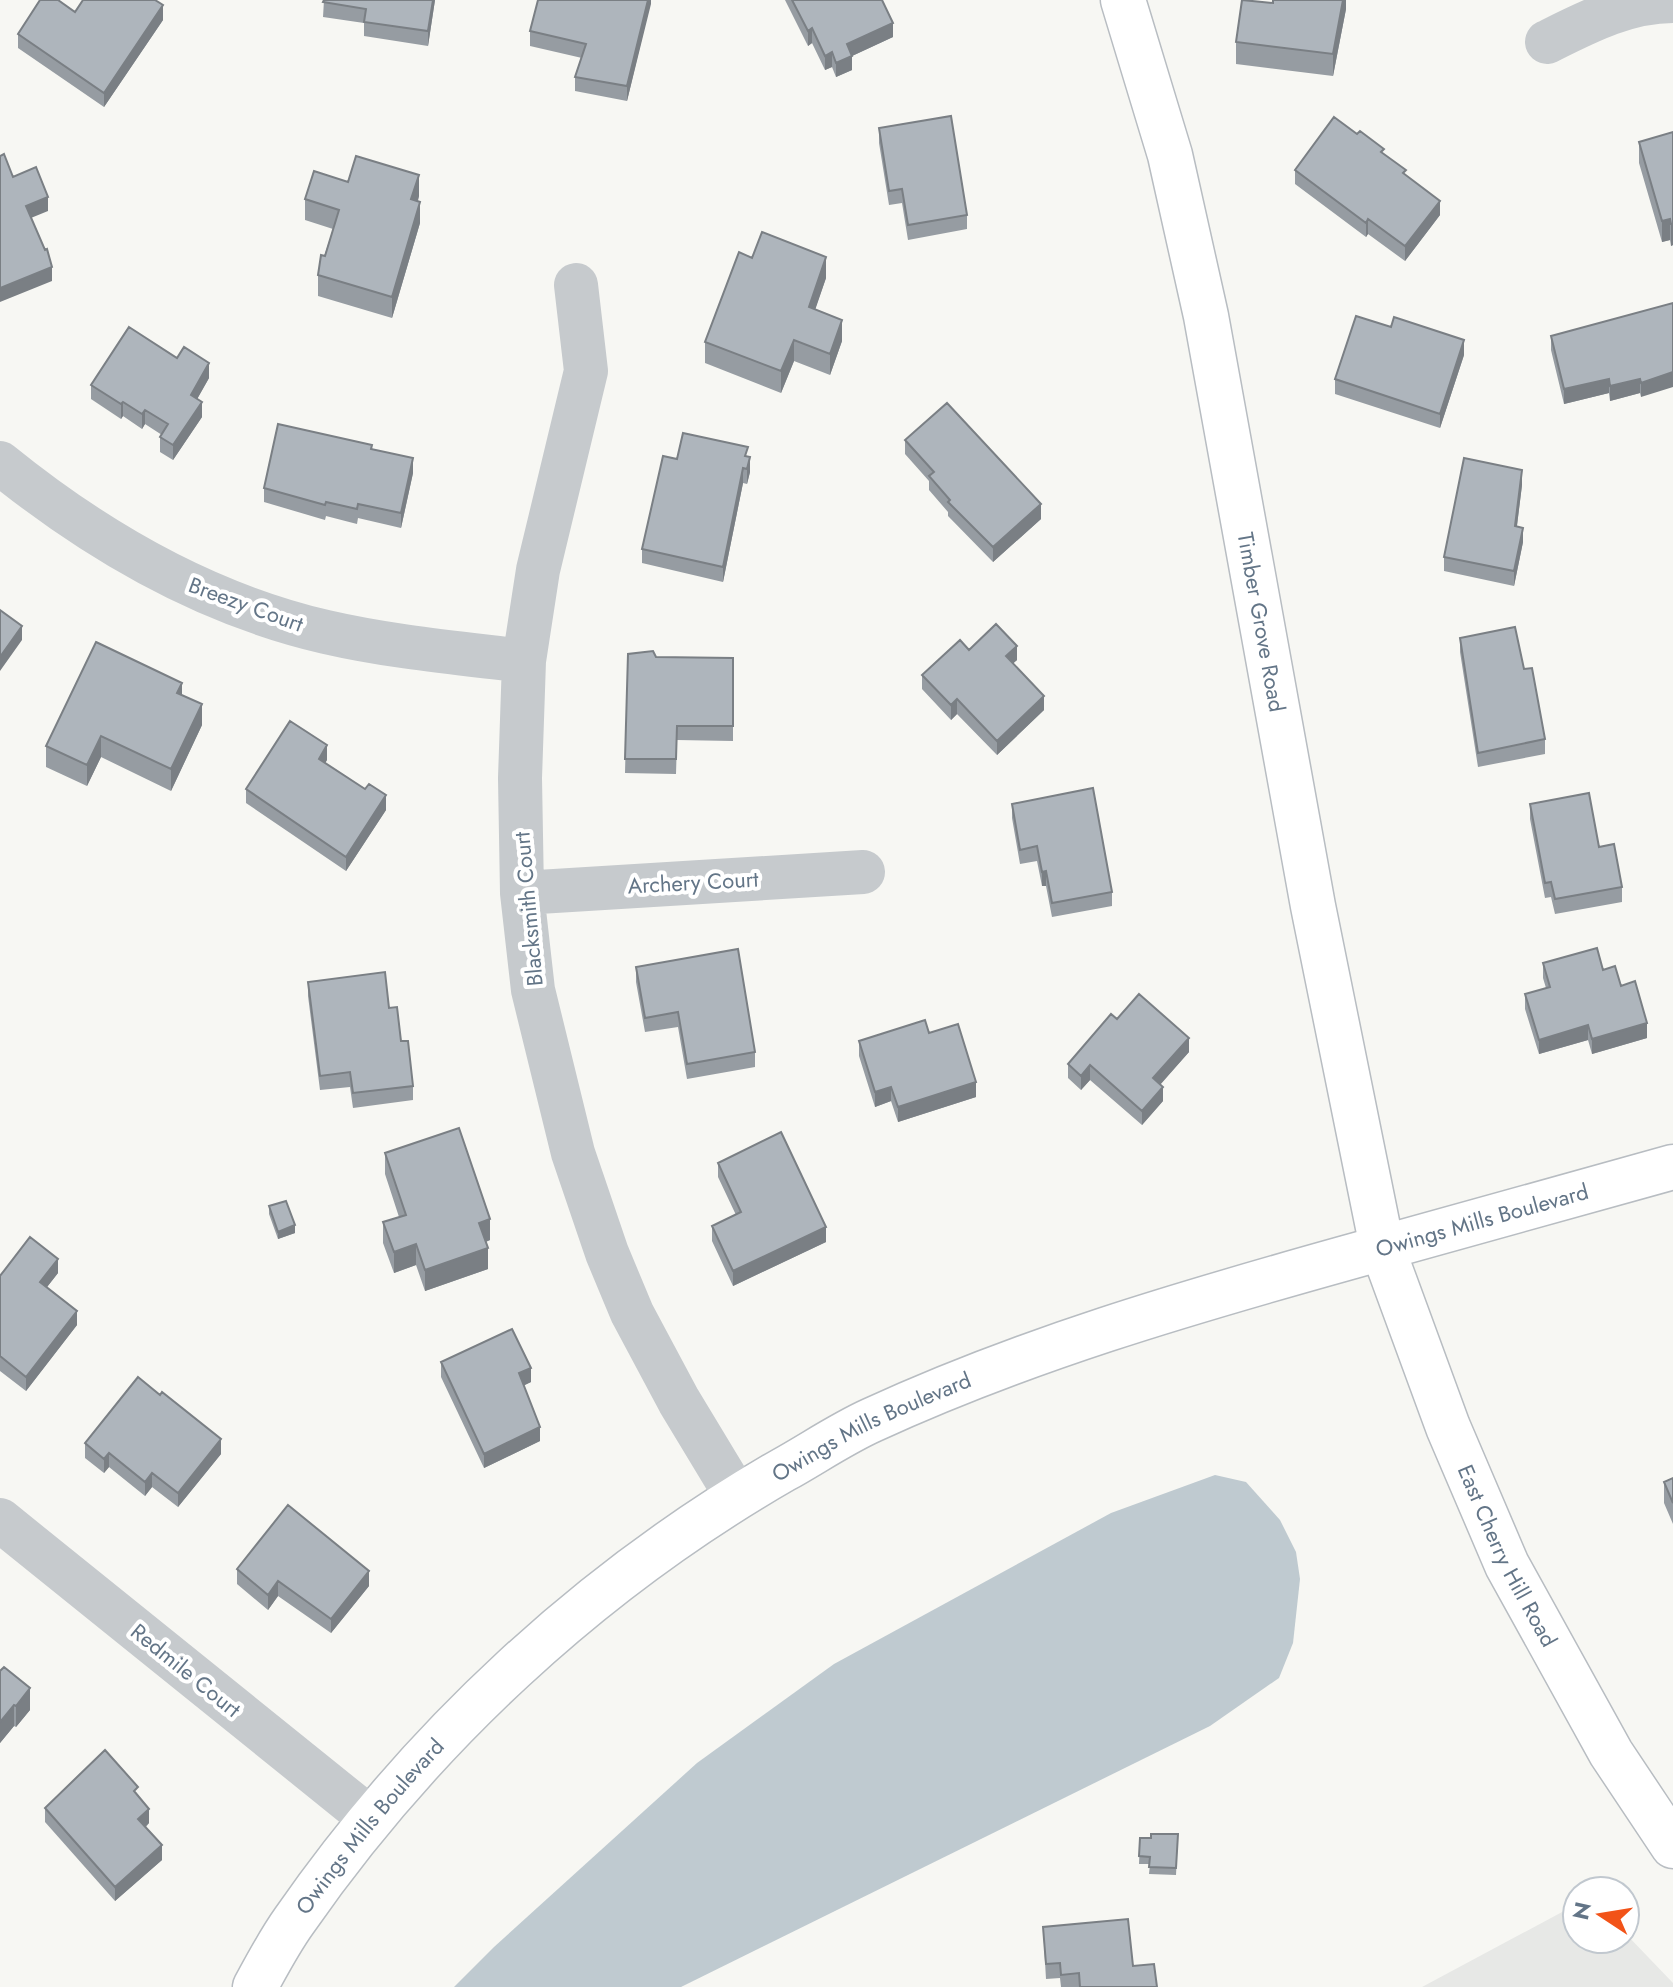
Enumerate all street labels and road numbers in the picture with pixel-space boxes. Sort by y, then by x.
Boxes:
street label: Timber Grove Road [1230,530,1293,714]
street label: Breezy Court [184,568,309,640]
street label: Blacksmith Court [505,830,551,987]
street label: Archery Court [627,863,760,901]
street label: Owings Mills Boulevard [1372,1175,1592,1265]
street label: Owings Mills Boulevard [765,1363,976,1489]
street label: East Cherry Hill Road [1450,1460,1565,1653]
street label: Redmile Court [124,1616,249,1725]
street label: Owings Mills Boulevard [288,1731,451,1921]

